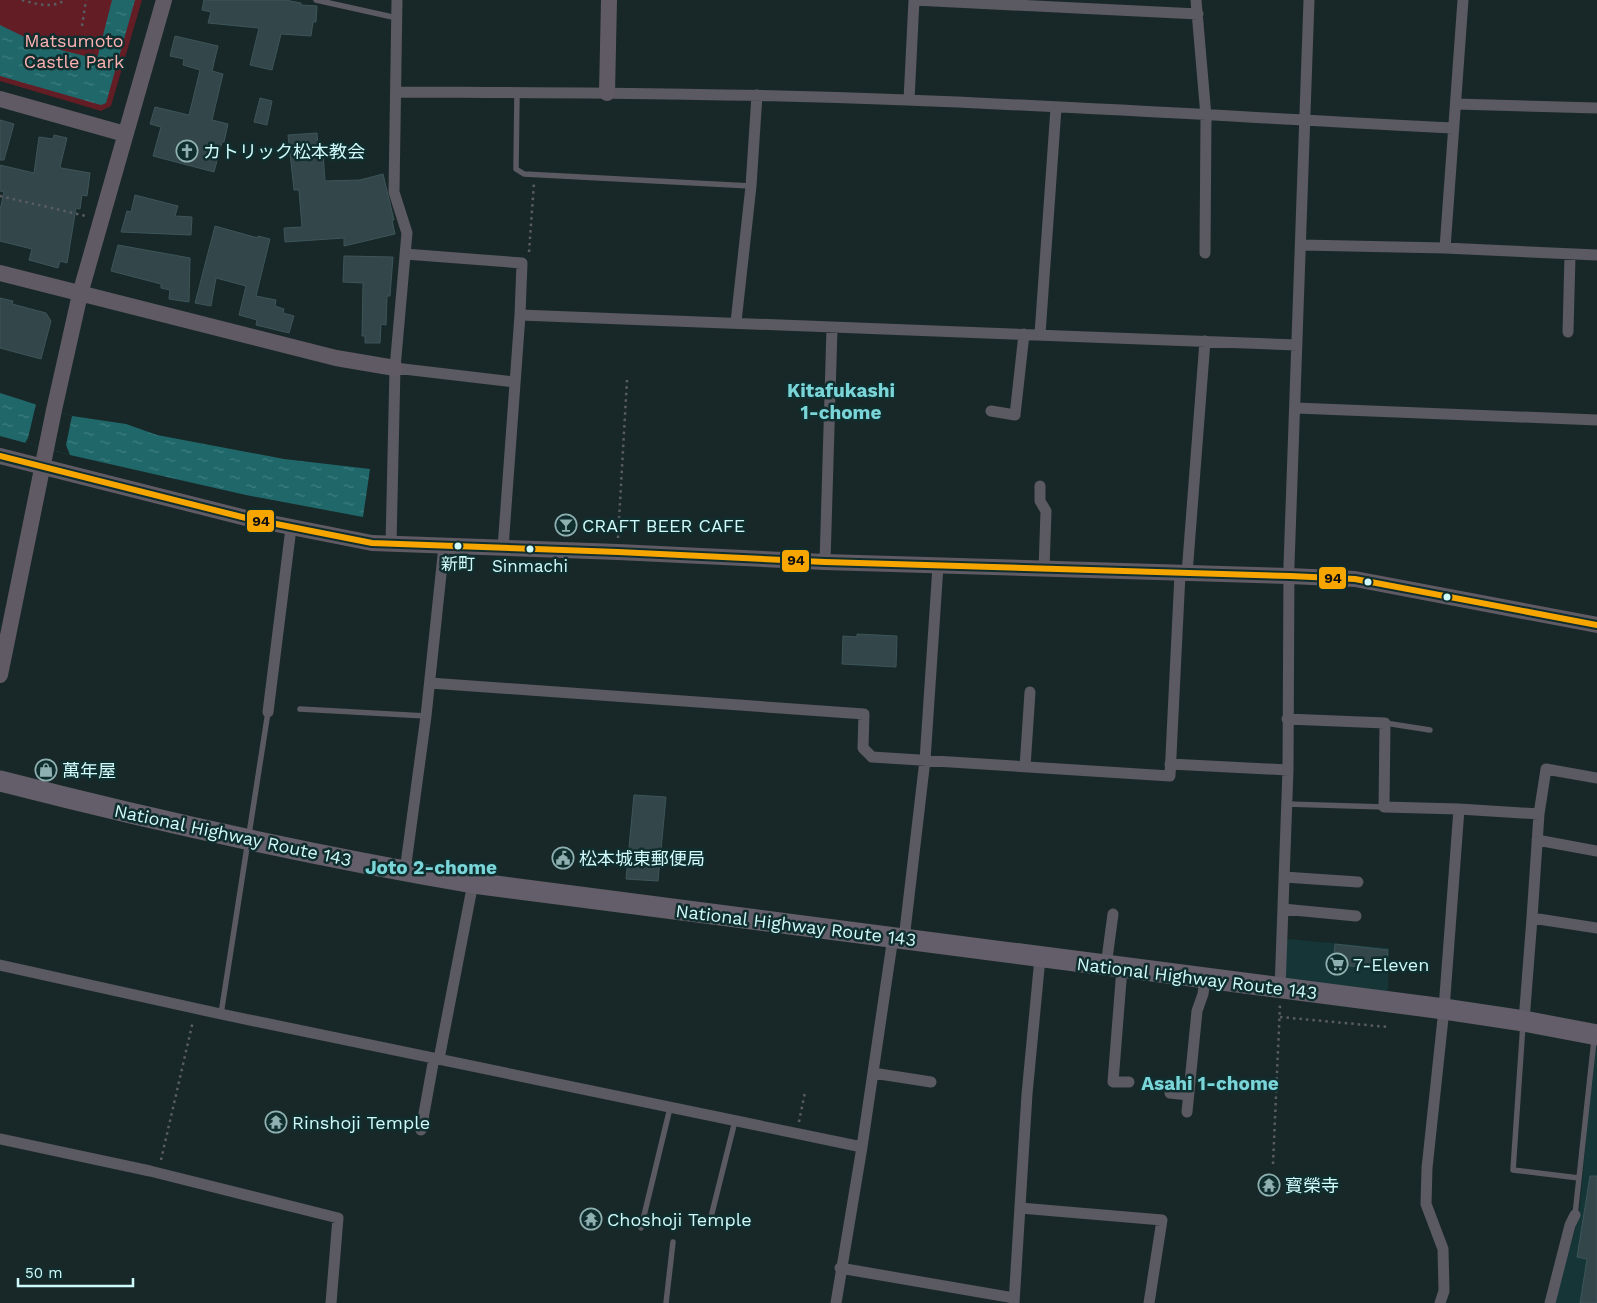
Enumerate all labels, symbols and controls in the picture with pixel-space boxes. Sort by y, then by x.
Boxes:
park label: Matsumoto Castle Park [24,30,124,72]
church icon: カトリック松本教会 [175,139,199,163]
place label: カトリック松本教会 [203,141,365,162]
district label: Kitafukashi 1-chome [787,379,895,424]
line badge: 94 [246,509,275,533]
text: 94 [252,513,270,529]
bar icon: CRAFT BEER CAFE [554,513,578,537]
place label: CRAFT BEER CAFE [582,515,745,536]
marker: 新町 [453,541,463,551]
marker: Sinmachi [525,544,535,554]
line badge: 94 [781,549,810,573]
text: 94 [787,552,805,568]
place label: 新町 [441,554,475,574]
place label: Sinmachi [492,556,568,576]
line badge: 94 [1318,566,1347,590]
text: 94 [1324,570,1342,586]
unlabelled marker [1363,577,1373,587]
unlabelled marker [1442,592,1452,602]
shop icon: 萬年屋 [34,758,58,782]
place label: 萬年屋 [62,760,116,781]
street label: National Highway Route 143 [112,800,354,870]
public building icon: 松本城東郵便局 [551,846,575,870]
place label: 松本城東郵便局 [579,848,705,869]
district label: Joto 2-chome [365,856,497,879]
street label: National Highway Route 143 [674,900,918,950]
supermarket icon: 7-Eleven [1325,952,1349,976]
street label: National Highway Route 143 [1075,953,1319,1003]
place label: 7-Eleven [1353,954,1429,975]
district label: Asahi 1-chome [1141,1072,1279,1095]
temple icon: Rinshoji Temple [264,1110,288,1134]
place label: Rinshoji Temple [292,1112,430,1133]
temple icon: 寳榮寺 [1257,1173,1281,1197]
place label: 寳榮寺 [1285,1175,1339,1196]
temple icon: Choshoji Temple [579,1207,603,1231]
place label: Choshoji Temple [607,1209,752,1230]
scale bar [18,1256,132,1288]
text: 50 m [25,1264,62,1282]

